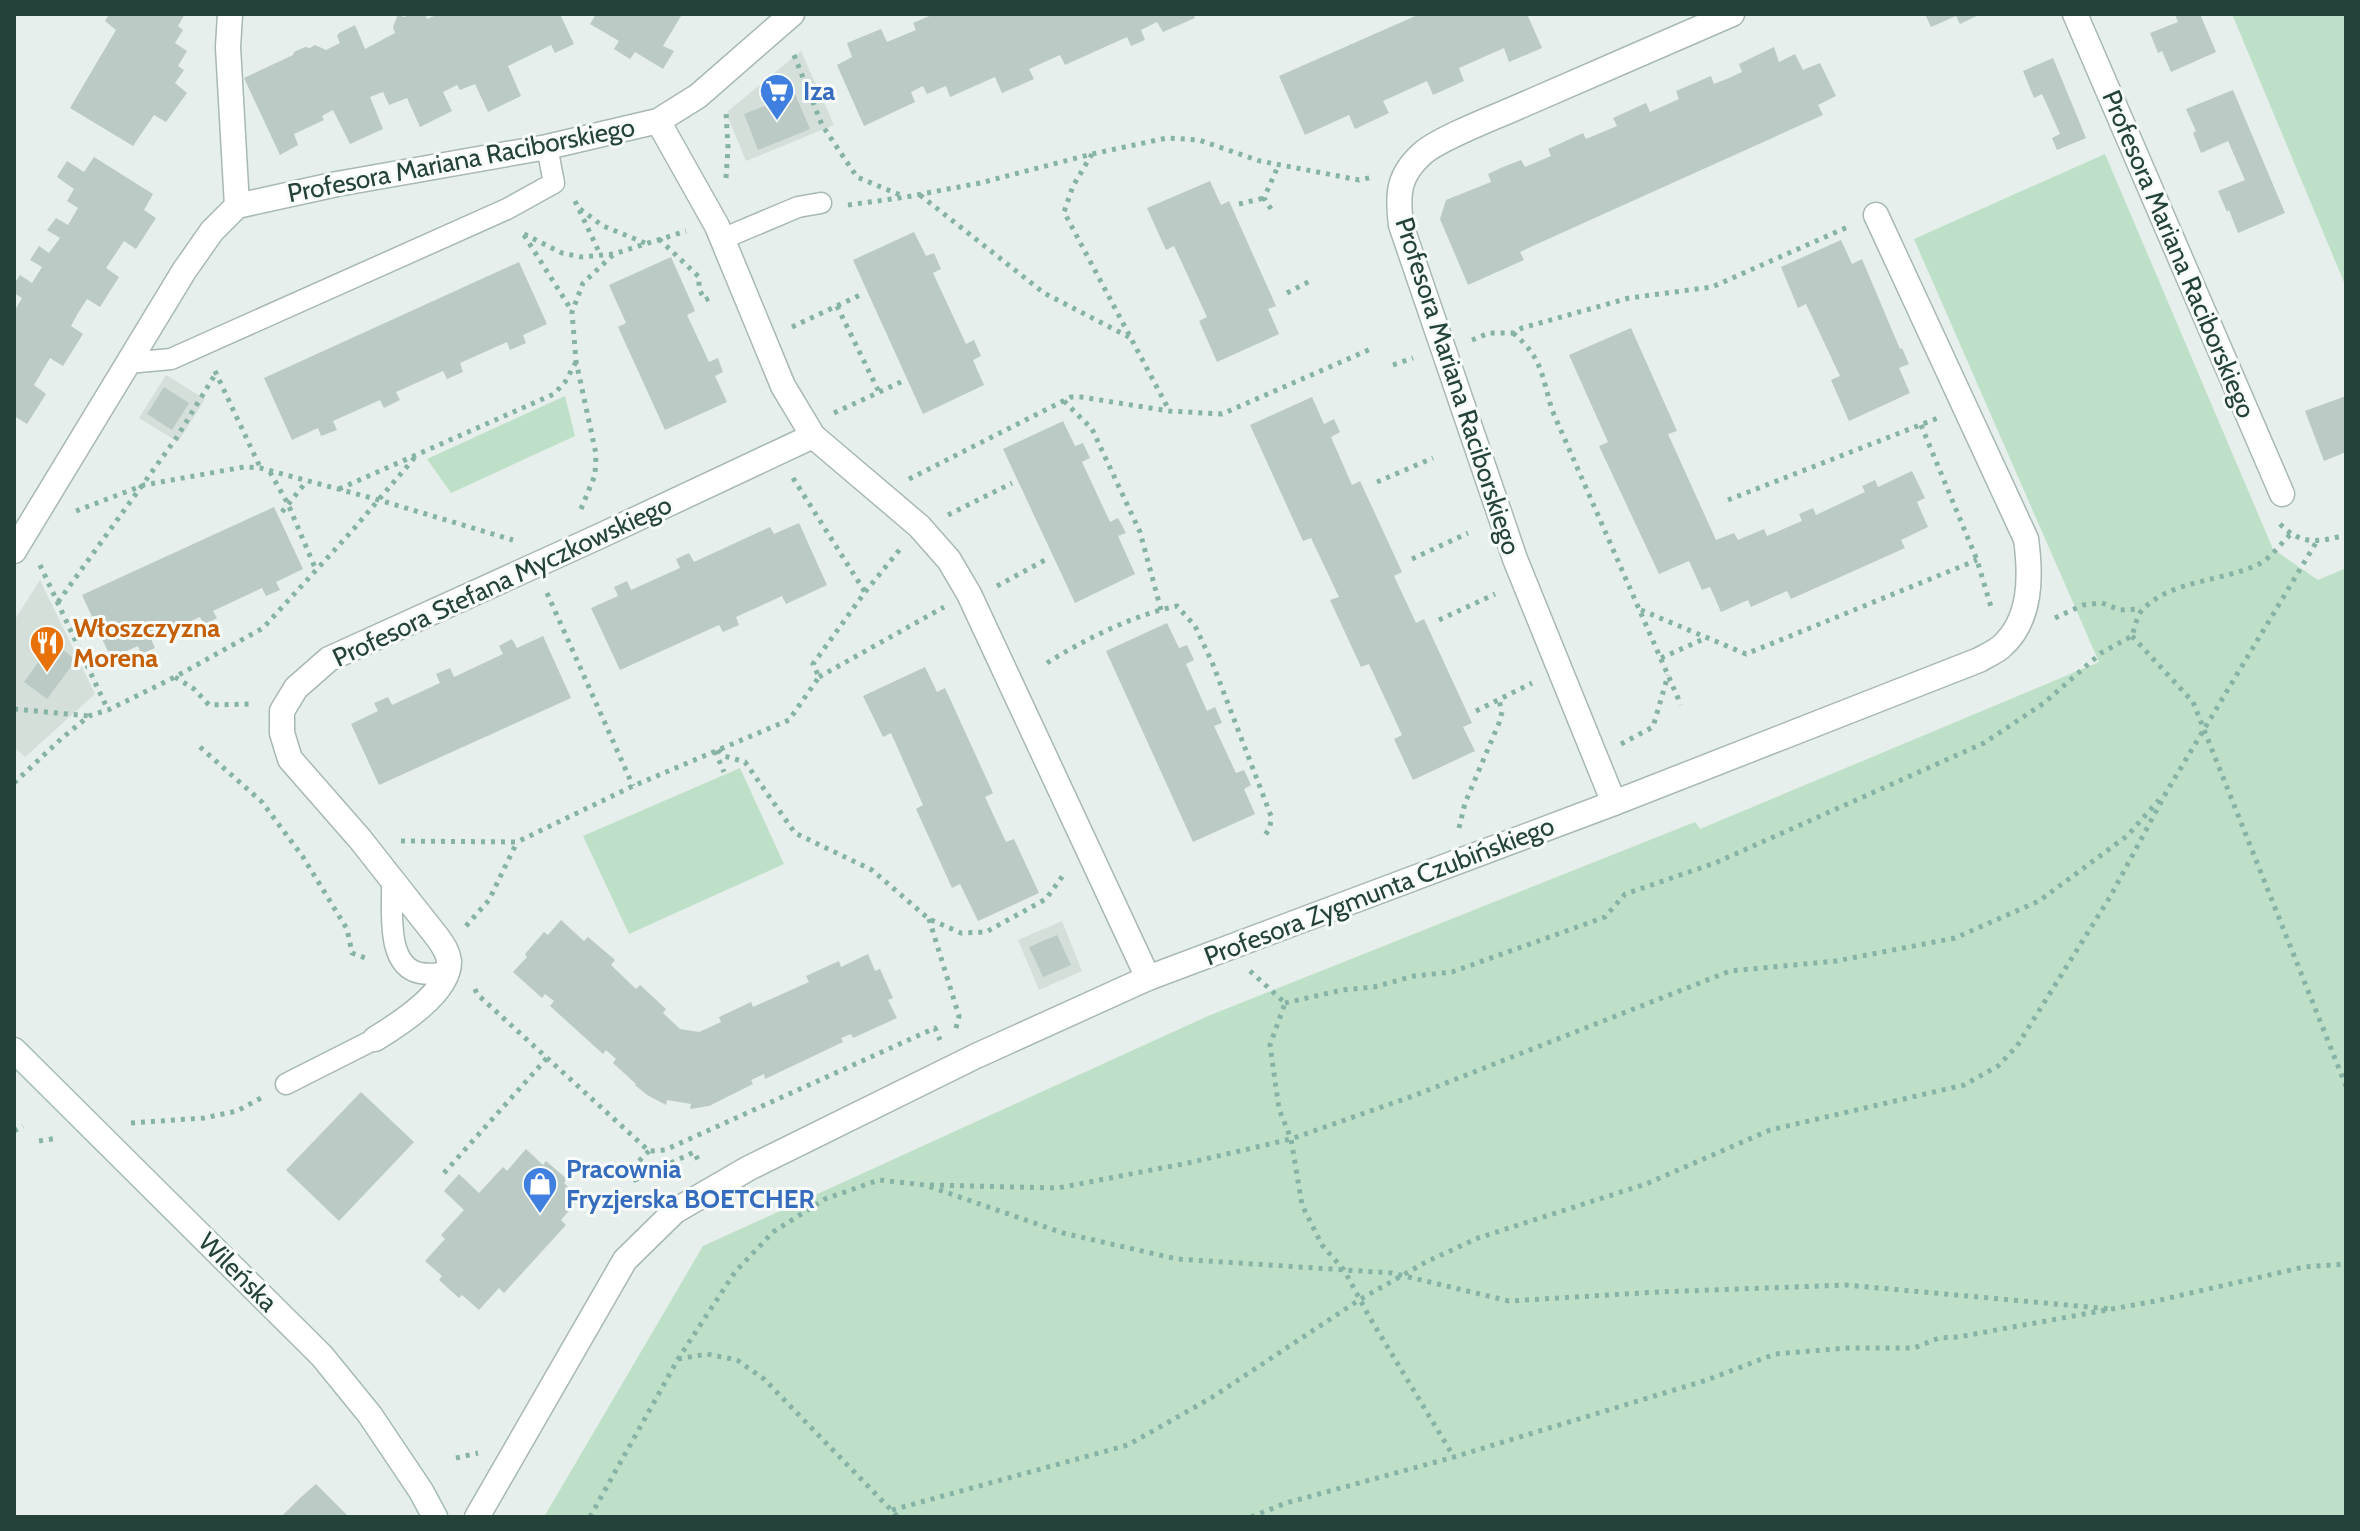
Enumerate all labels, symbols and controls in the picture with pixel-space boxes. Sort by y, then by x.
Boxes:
supermarket icon: Iza [758,72,796,122]
place label: Iza [803,75,835,107]
street label: Profesora Mariana Raciborskiego [2095,85,2263,423]
street label: Profesora Mariana Raciborskiego [285,111,637,209]
street label: Profesora Mariana Raciborskiego [1388,213,1528,559]
street label: Profesora Stefana Myczkowskiego [327,488,677,674]
place label: Włoszczyzna Morena [73,612,220,674]
restaurant icon: Włoszczyzna Morena [28,624,66,674]
street label: Profesora Zygmunta Czubińskiego [1199,809,1559,973]
place label: Pracownia Fryzjerska BOETCHER [566,1153,815,1215]
shop icon: Pracownia Fryzjerska BOETCHER [521,1165,559,1215]
street label: Wileńska [192,1226,285,1319]

